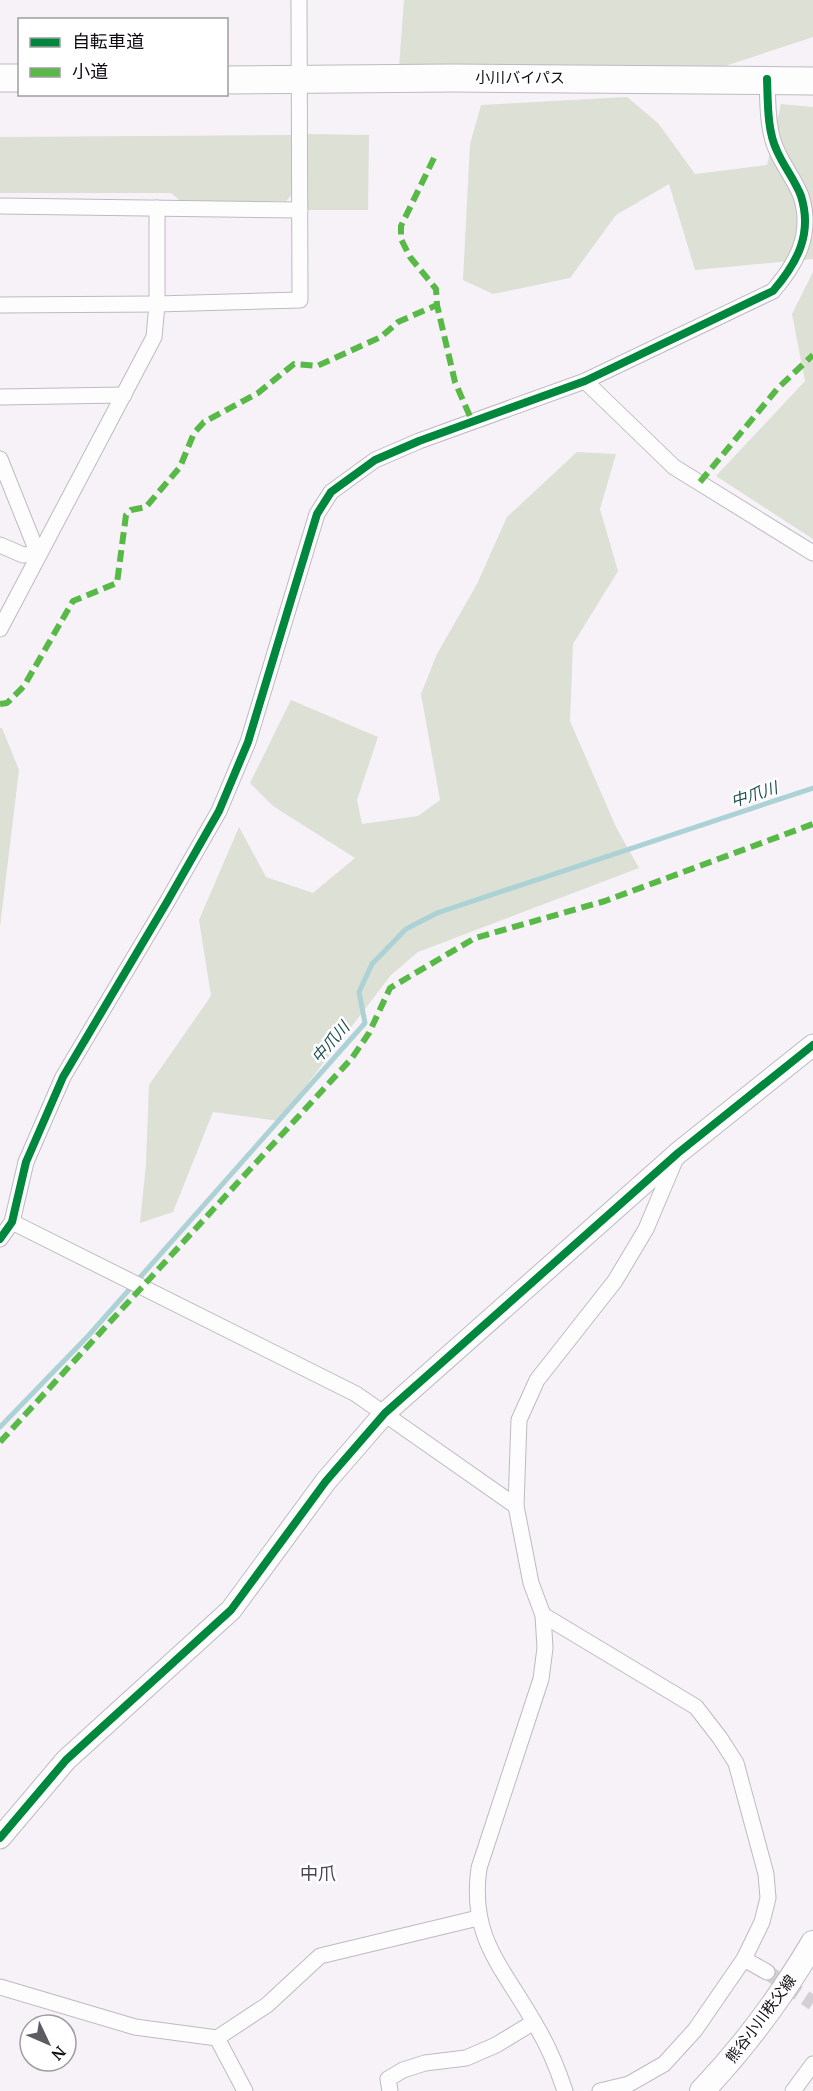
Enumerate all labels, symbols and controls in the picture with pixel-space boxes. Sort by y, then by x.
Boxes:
legend [18,18,228,96]
text: 自転車道 [72,29,144,53]
text: 小道 [72,59,108,83]
street label: 小川バイパス [475,67,565,87]
water label: 中爪川 [728,776,782,812]
water label: 中爪川 [306,1015,355,1067]
district label: 中爪 [300,1861,336,1885]
street label: 熊谷小川秩父線 [721,1970,800,2066]
north arrow [18,2013,78,2073]
text: N [47,2041,71,2065]

